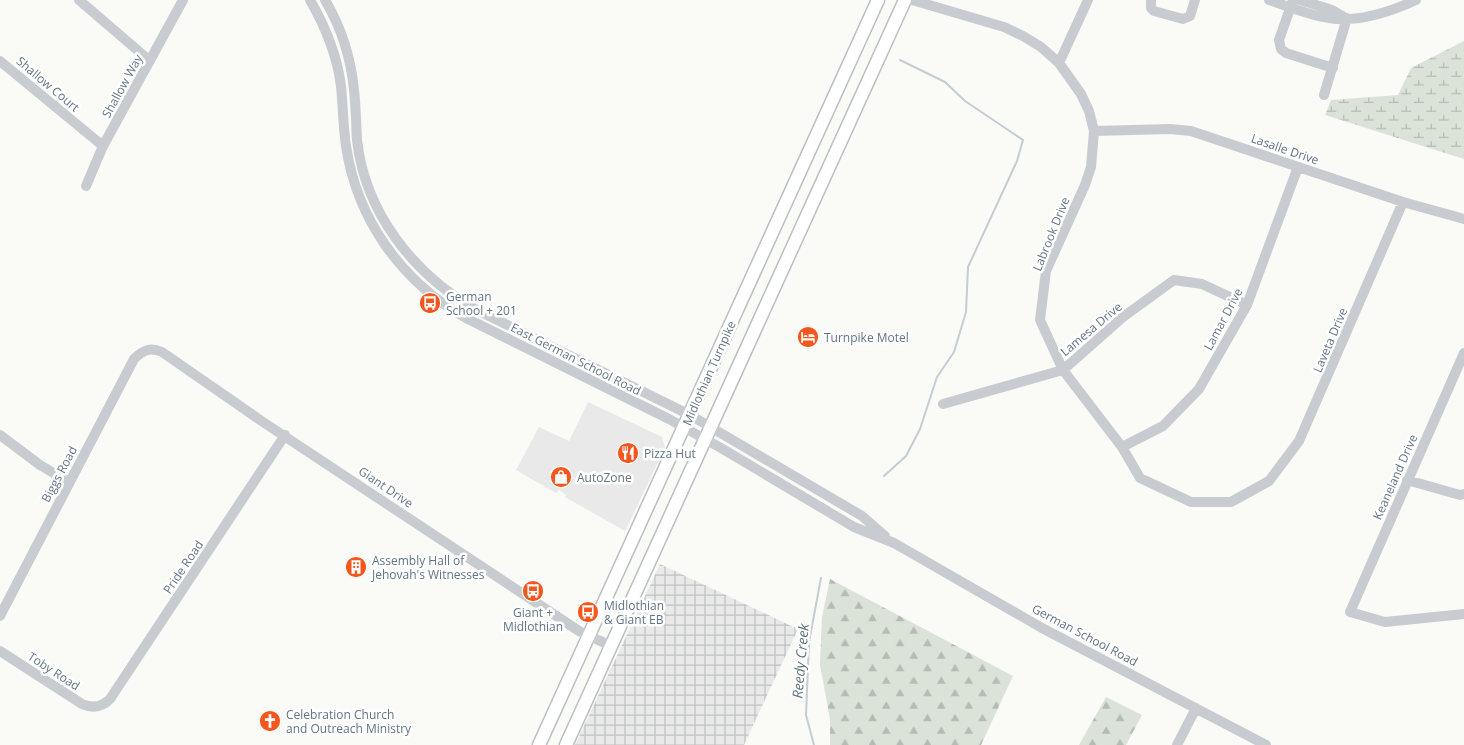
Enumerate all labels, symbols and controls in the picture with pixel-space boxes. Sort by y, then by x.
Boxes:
street label: Shallow Way [98,50,147,121]
street label: Shallow Court [13,53,83,115]
street label: Lasalle Drive [1249,129,1321,169]
street label: Labrook Drive [1028,194,1074,274]
street label: Lamar Drive [1200,285,1247,353]
place label: German School + 201 [446,288,517,319]
bus stop icon: German School + 201 [418,291,442,315]
street label: Lamesa Drive [1057,298,1126,360]
street label: Laveta Drive [1309,305,1351,375]
street label: Midlothian Turnpike [678,318,740,428]
street label: East German School Road [508,319,644,399]
hotel icon: Turnpike Motel [796,325,820,349]
place label: Turnpike Motel [824,329,909,346]
street label: Keaneland Drive [1369,431,1422,522]
restaurant icon: Pizza Hut [616,441,640,465]
street label: Biggs Road [37,443,81,505]
place label: Pizza Hut [644,445,696,462]
street label: Giant Drive [355,462,417,512]
shop icon: AutoZone [549,465,573,489]
place label: AutoZone [577,469,632,486]
street label: Pride Road [159,537,207,597]
place label: Assembly Hall of Jehovah's Witnesses [371,552,485,583]
building icon: Assembly Hall of Jehovah's Witnesses [344,555,368,579]
bus stop icon: Giant + Midlothian [521,579,545,603]
place label: Midlothian & Giant EB [604,597,664,628]
bus stop icon: Midlothian & Giant EB [576,600,600,624]
street label: German School Road [1029,600,1141,670]
place label: Giant + Midlothian [503,604,563,635]
water label: Reedy Creek [787,622,813,699]
street label: Toby Road [25,648,83,694]
place label: Celebration Church and Outreach Ministry [286,706,412,737]
church icon: Celebration Church and Outreach Ministry [258,709,282,733]

